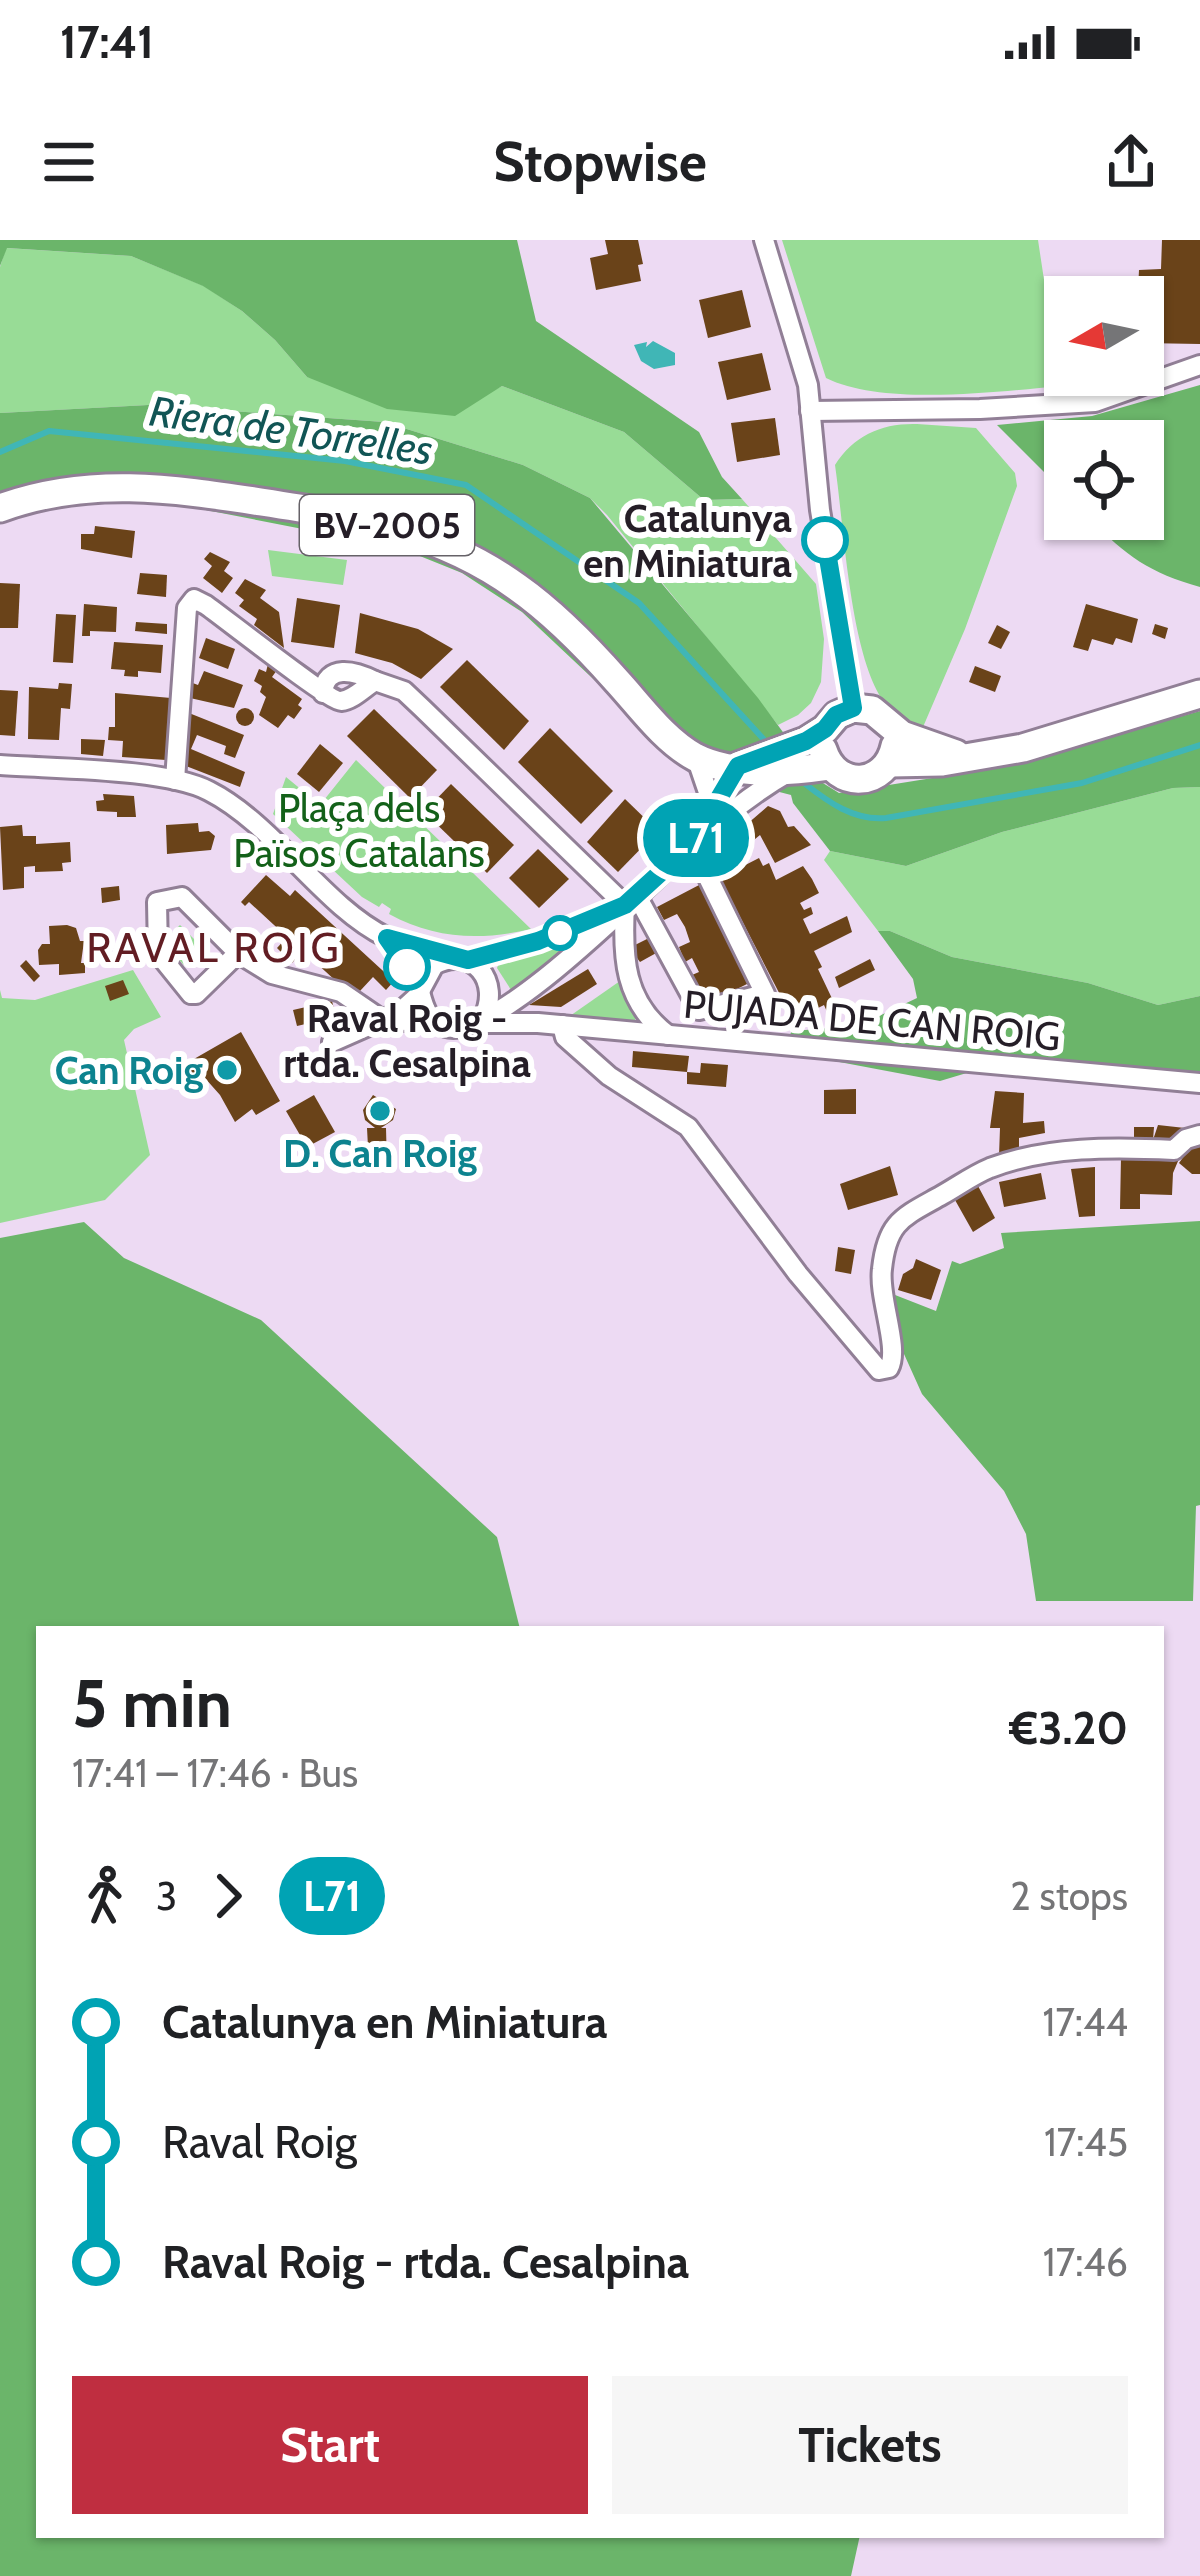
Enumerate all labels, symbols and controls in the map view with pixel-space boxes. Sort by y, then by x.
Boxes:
text: 17:41 [60,15,154,69]
icon: menu [36,129,102,195]
text: Stopwise [493,129,707,195]
icon: share [1098,129,1164,195]
north arrow [1044,276,1164,396]
map controls [1044,276,1164,540]
water label: Riera de Torrelles [146,384,436,476]
button: locate [1044,420,1164,540]
place label: Catalunya en Miniatura [583,494,792,587]
road number: BV-2005 [300,495,474,555]
marker: Catalunya en Miniatura [803,518,847,562]
park label: Plaça dels Països Catalans [233,784,485,877]
line badge: L71 [627,799,765,877]
text: L71 [667,812,725,864]
unlabelled marker [544,917,576,949]
district label: RAVAL ROIG [86,921,342,973]
marker: Raval Roig - rtda. Cesalpina [385,945,429,989]
street label: PUJADA DE CAN ROIG [682,980,1062,1060]
place label: Raval Roig - rtda. Cesalpina [283,994,531,1087]
place label: Can Roig [55,1046,203,1094]
marker: Can Roig [214,1057,240,1083]
marker: D. Can Roig [367,1098,393,1124]
place label: D. Can Roig [283,1129,477,1177]
text: 5 min [72,1663,232,1744]
text: €3.20 [1009,1701,1128,1755]
text: 17:41 – 17:46 · Bus [72,1749,358,1797]
icon: walk [72,1863,138,1929]
icon: forward [195,1863,261,1929]
text: L71 [303,1870,361,1922]
text: 3 [156,1872,177,1920]
text: 2 stops [1010,1872,1128,1920]
text: Catalunya en Miniatura [162,1995,607,2049]
text: 17:44 [1042,1998,1128,2046]
text: Raval Roig [162,2115,357,2169]
text: 17:45 [1044,2118,1128,2166]
text: Raval Roig - rtda. Cesalpina [162,2235,689,2289]
text: 17:46 [1043,2238,1128,2286]
button: Start [72,2376,588,2514]
button: Tickets [612,2376,1128,2514]

